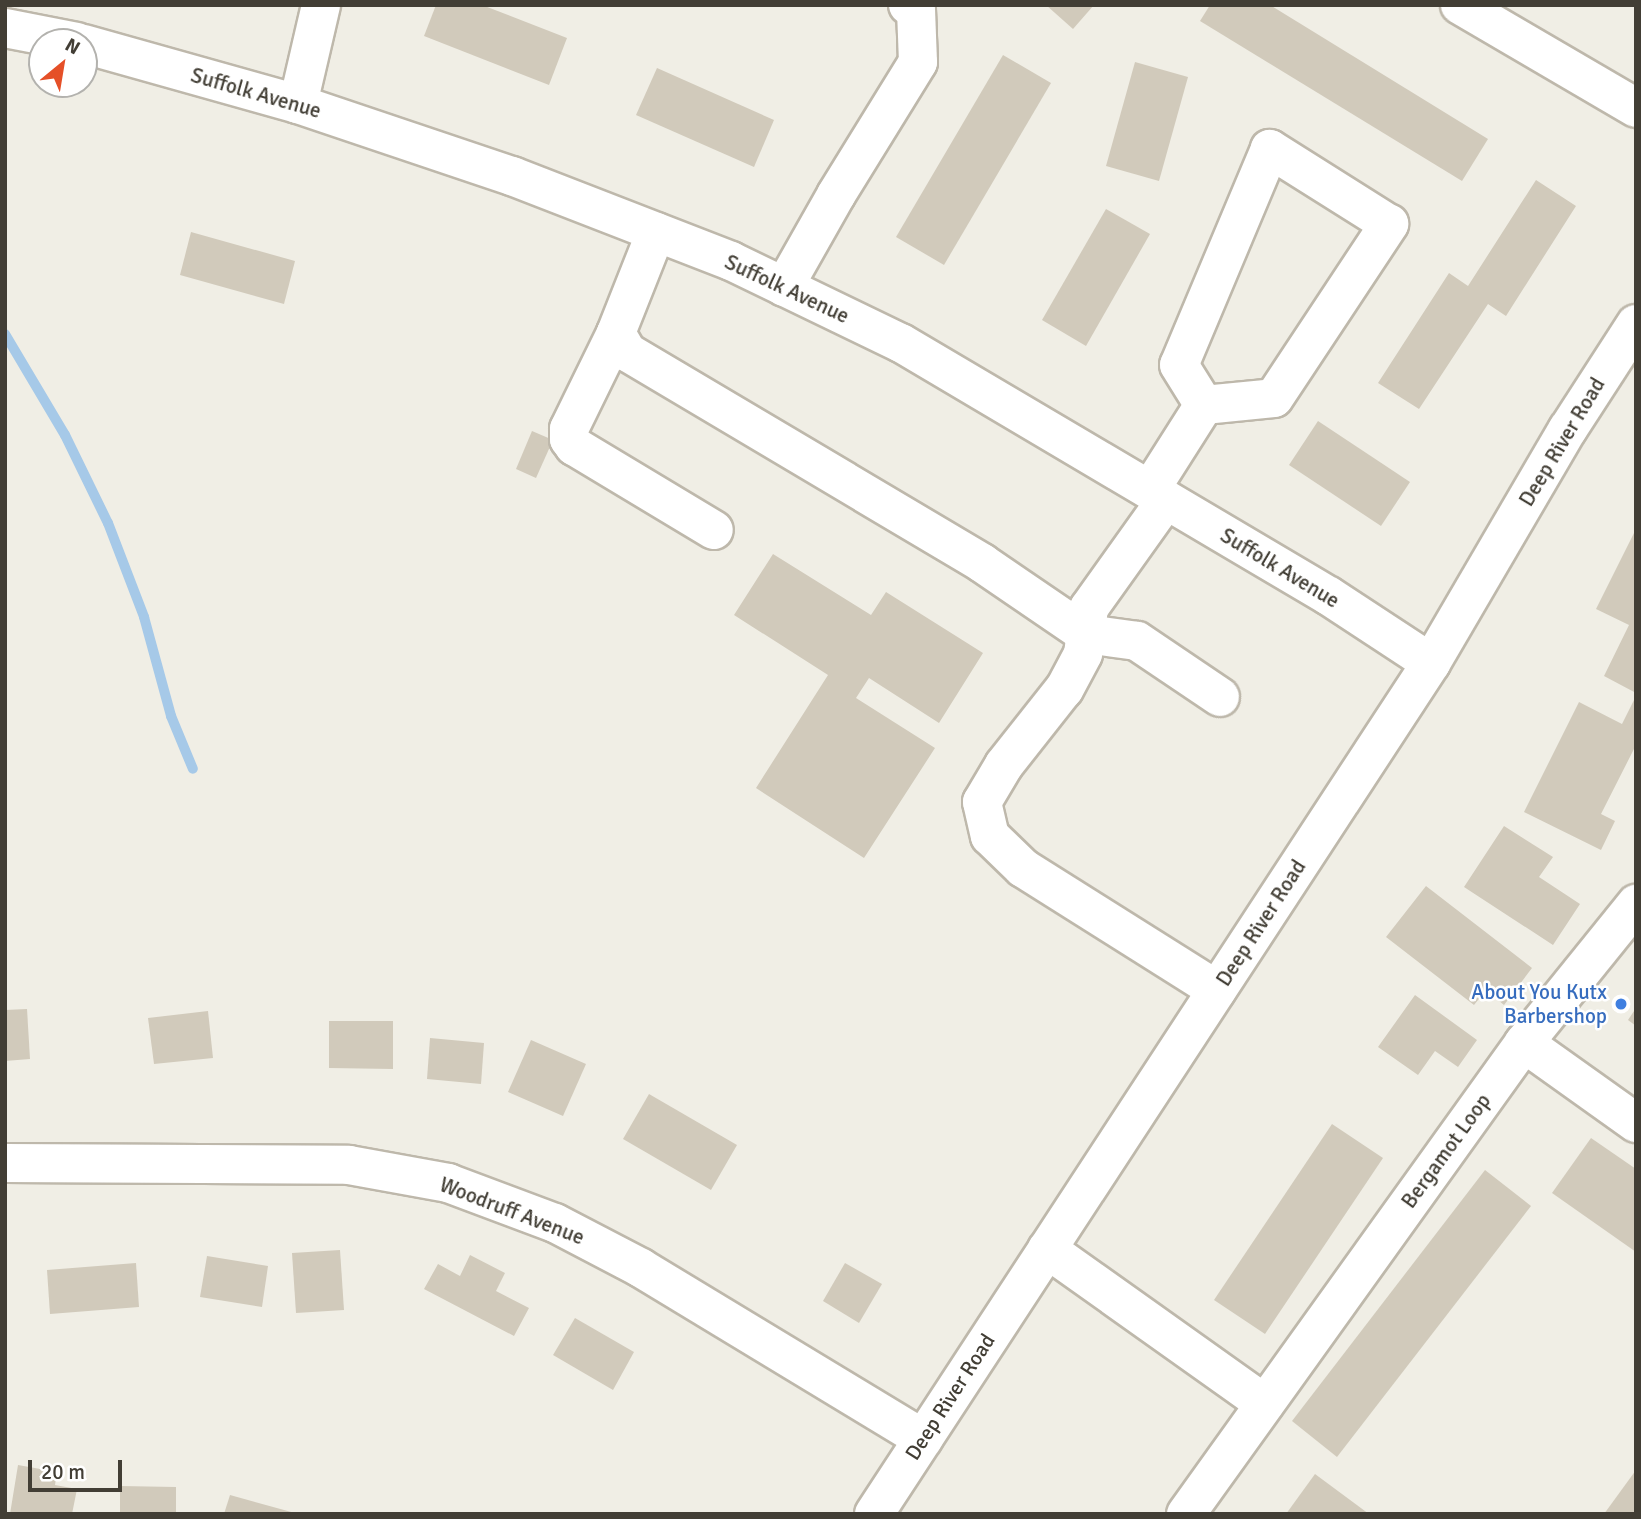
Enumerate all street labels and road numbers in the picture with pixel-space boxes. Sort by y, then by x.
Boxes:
street label: Suffolk Avenue [188,62,324,124]
street label: Suffolk Avenue [721,249,853,329]
street label: Deep River Road [1514,373,1610,511]
street label: Suffolk Avenue [1216,523,1344,613]
street label: Deep River Road [1211,855,1311,991]
street label: Bergamot Loop [1396,1089,1496,1213]
street label: Woodruff Avenue [436,1172,588,1250]
street label: Deep River Road [900,1329,1000,1465]

